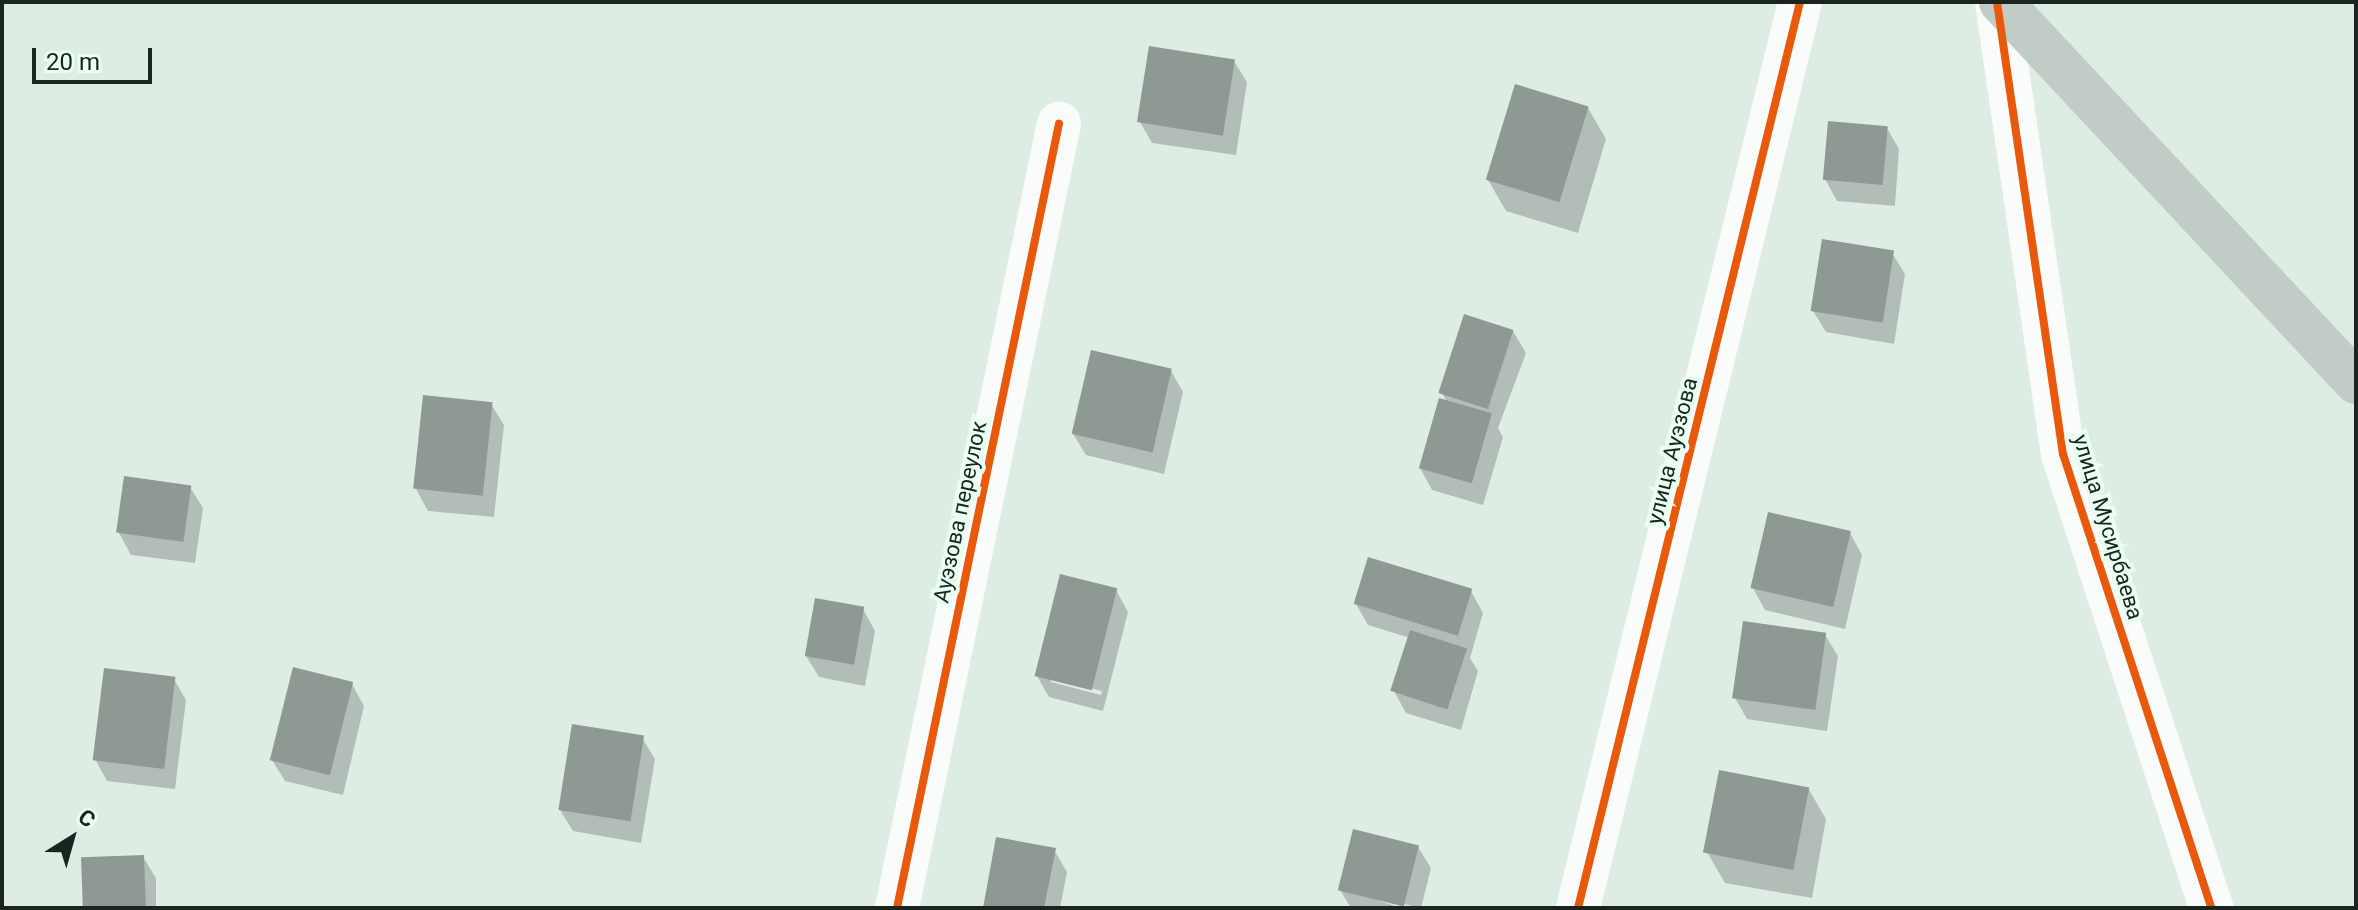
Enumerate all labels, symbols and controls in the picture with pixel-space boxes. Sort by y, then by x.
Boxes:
scale bar [36,32,156,82]
text: 20 m [46,48,100,76]
street label: улица Ауэзова [1641,375,1703,527]
street label: Ауэзова переулок [928,419,992,605]
street label: улица Мусирбаева [2067,431,2149,623]
north arrow [32,798,112,878]
text: С [73,804,100,833]

